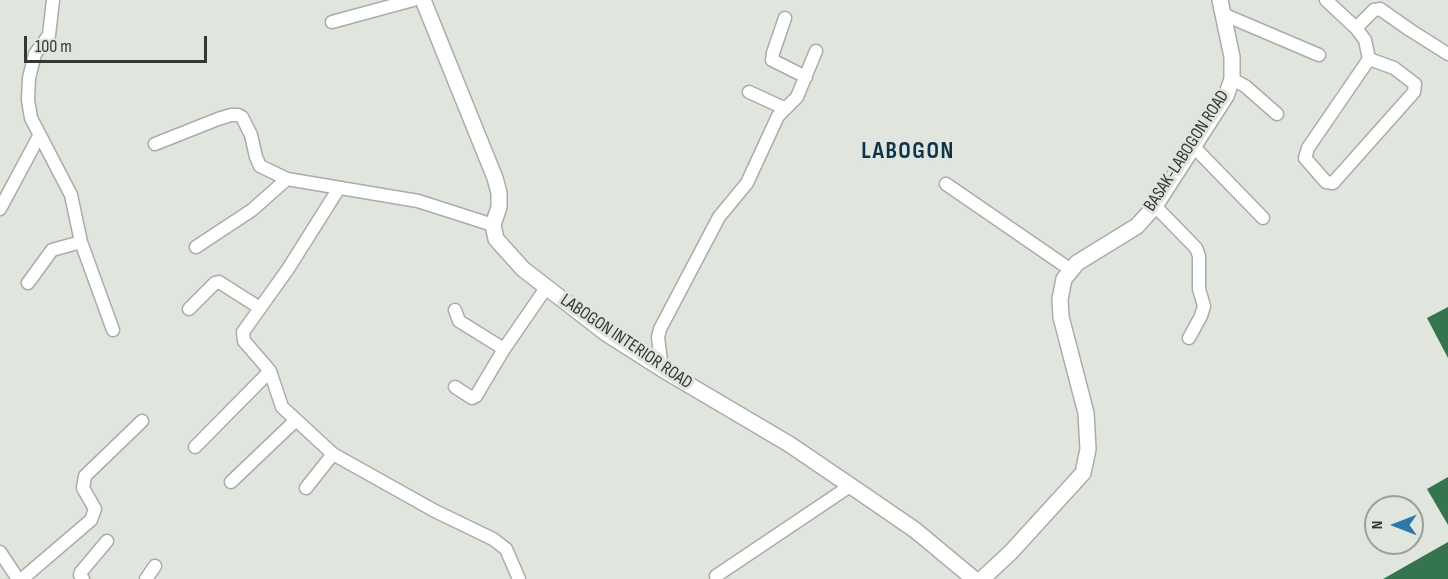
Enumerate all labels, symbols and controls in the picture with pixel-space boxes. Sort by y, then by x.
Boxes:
scale bar [27,24,210,62]
text: 100 m [35,36,72,57]
street label: BASAK-LABOGON ROAD [1140,86,1234,216]
district label: LABOGON [861,138,955,166]
street label: LABOGON INTERIOR ROAD [556,290,696,394]
north arrow [1364,495,1424,555]
text: N [1368,521,1387,529]

